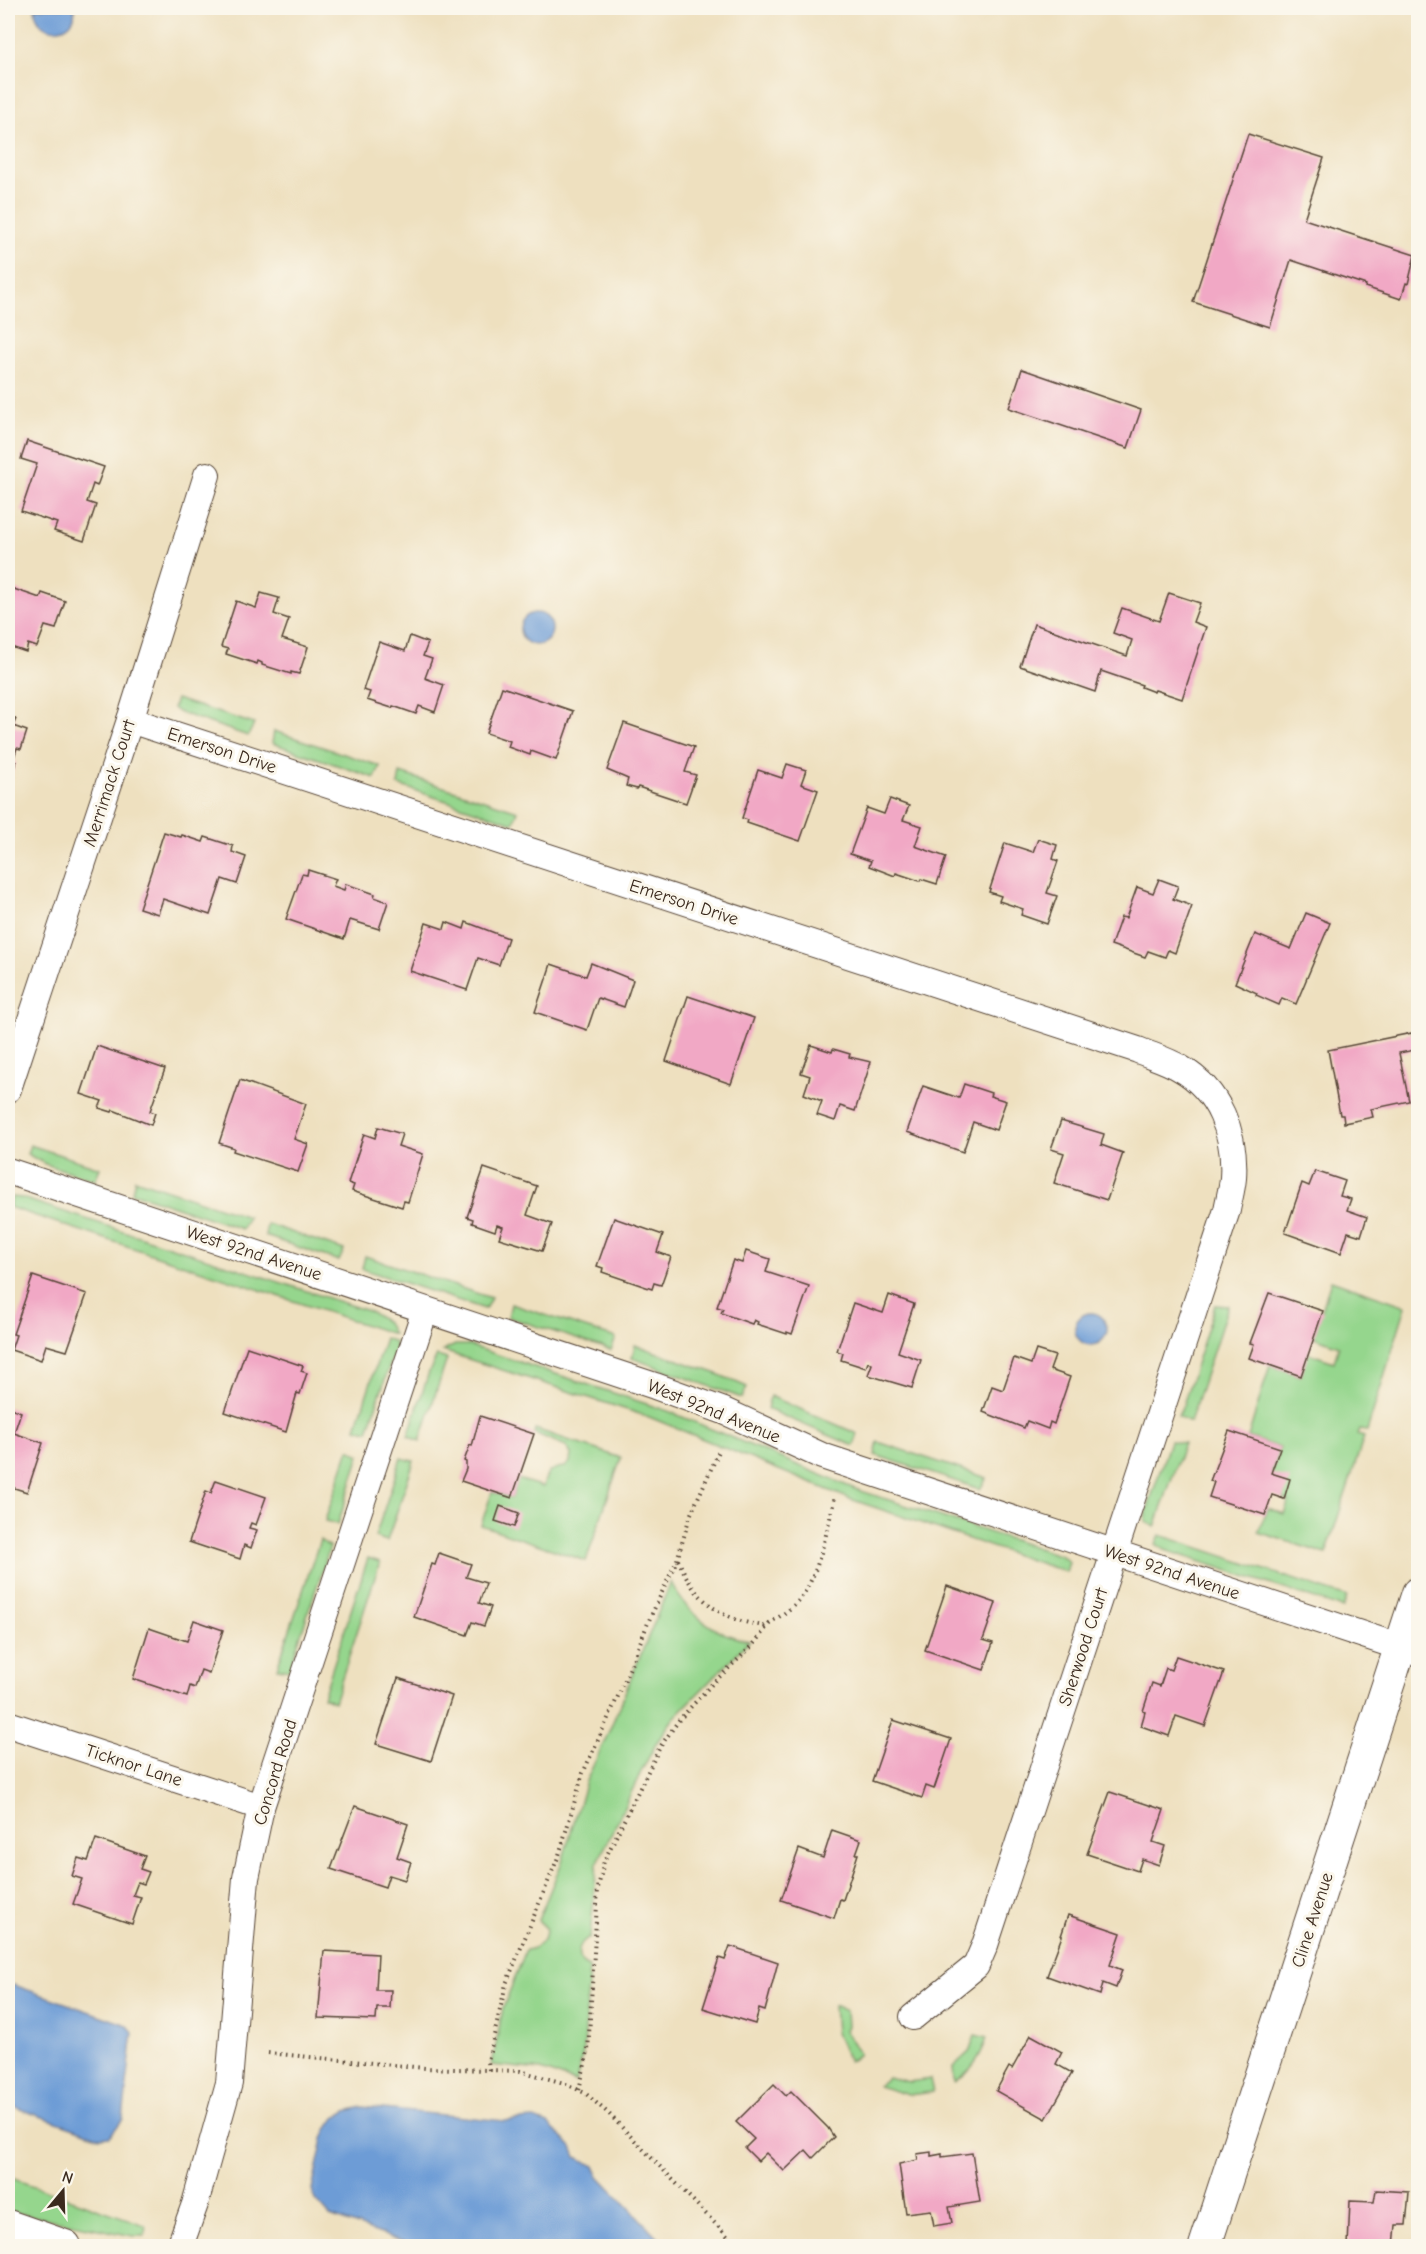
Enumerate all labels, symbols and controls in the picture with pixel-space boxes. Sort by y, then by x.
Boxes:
street label: Merrimack Court [79,716,140,849]
street label: Emerson Drive [165,723,279,778]
street label: Emerson Drive [627,875,741,930]
street label: West 92nd Avenue [183,1222,324,1285]
street label: West 92nd Avenue [644,1375,783,1448]
street label: West 92nd Avenue [1101,1541,1242,1604]
street label: Sherwood Court [1055,1585,1113,1709]
street label: Concord Road [249,1717,302,1828]
street label: Ticknor Lane [83,1740,185,1791]
street label: Cline Avenue [1287,1870,1338,1970]
north arrow [33,2161,93,2221]
text: N [60,2168,75,2188]

